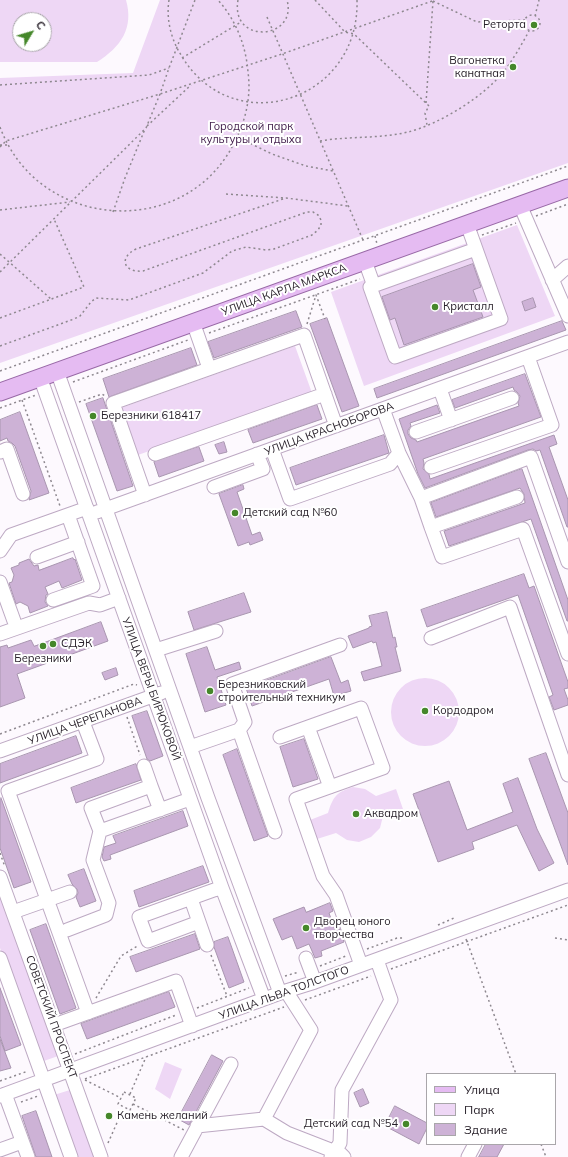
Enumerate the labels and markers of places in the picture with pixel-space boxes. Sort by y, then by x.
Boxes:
place label: Реторта [483,18,526,32]
marker: Реторта [529,20,539,30]
place label: Вагонетка канатная [449,54,505,80]
marker: Вагонетка канатная [508,62,518,72]
place label: Кристалл [443,300,494,314]
marker: Кристалл [430,302,440,312]
place label: Березники 618417 [101,409,201,423]
marker: Березники 618417 [88,411,98,421]
place label: Детский сад №60 [243,506,337,520]
marker: Детский сад №60 [230,508,240,518]
place label: СДЭК [61,637,92,651]
marker: СДЭК [48,639,58,649]
marker: Березники [38,641,48,651]
place label: Березники [14,652,72,666]
place label: Березниковский строительный техникум [218,678,345,704]
marker: Березниковский строительный техникум [205,686,215,696]
place label: Кордодром [433,704,494,718]
marker: Кордодром [420,706,430,716]
place label: Аквадром [364,807,418,821]
marker: Аквадром [351,809,361,819]
place label: Дворец юного творчества [314,915,391,941]
marker: Дворец юного творчества [301,923,311,933]
place label: Камень желаний [117,1109,208,1123]
marker: Камень желаний [104,1111,114,1121]
place label: Детский сад №54 [304,1117,398,1131]
marker: Детский сад №54 [401,1119,411,1129]

